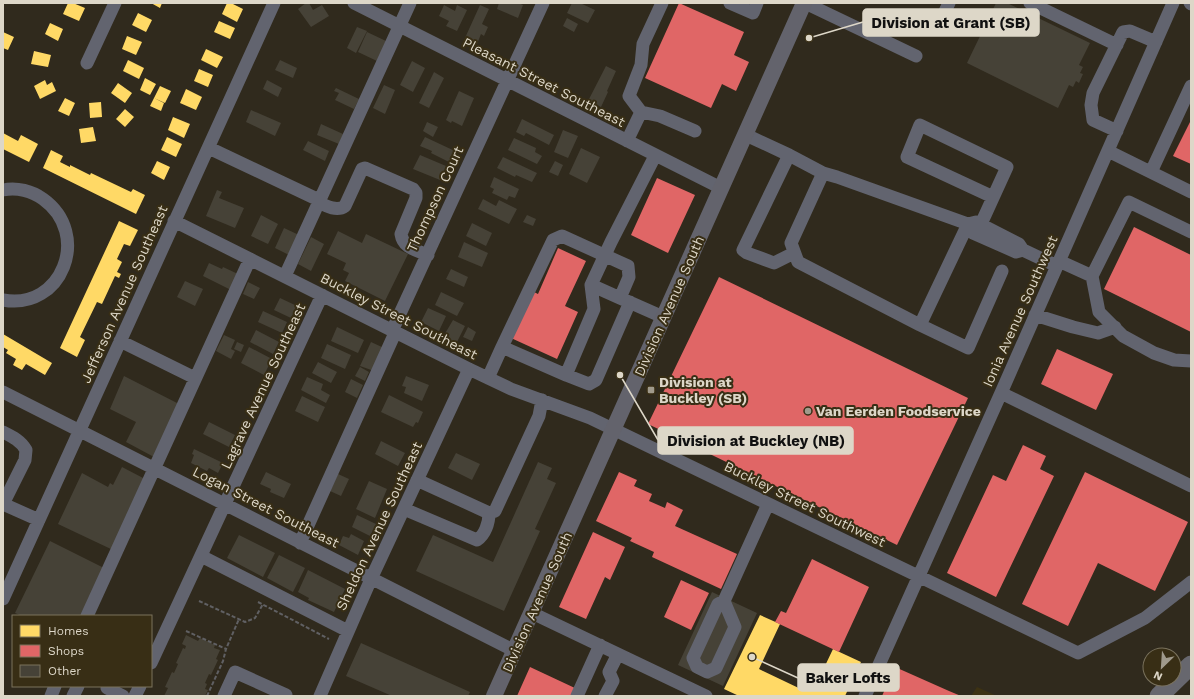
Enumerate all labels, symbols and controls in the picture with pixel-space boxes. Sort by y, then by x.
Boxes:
callout: Division at Grant (SB) [863,9,1039,36]
text: Division at Grant (SB) [871,14,1031,32]
street label: Pleasant Street Southeast [460,34,628,130]
street label: Thompson Court [404,144,466,254]
street label: Jefferson Avenue Southeast [77,203,171,385]
street label: Division Avenue South [631,233,707,379]
street label: Ionia Avenue Southwest [979,233,1061,389]
street label: Buckley Street Southeast [318,269,480,363]
street label: Lagrave Avenue Southeast [218,301,308,471]
place label: Division at Buckley (SB) [659,374,747,406]
marker: Division at Buckley (SB) [646,385,656,395]
place label: Van Eerden Foodservice [816,403,981,419]
marker: Van Eerden Foodservice [803,406,813,416]
callout: Division at Buckley (NB) [658,427,853,454]
text: Division at Buckley (NB) [667,432,845,450]
street label: Sheldon Avenue Southeast [333,439,425,613]
street label: Buckley Street Southwest [722,458,888,550]
street label: Logan Street Southeast [190,463,342,551]
street label: Division Avenue South [499,529,575,675]
legend [12,615,152,687]
text: Homes [48,624,89,638]
text: Shops [48,644,84,658]
north arrow [1142,647,1182,687]
text: Other [48,664,81,678]
callout: Baker Lofts [798,664,899,691]
text: N [1152,668,1164,683]
text: Baker Lofts [805,669,891,687]

